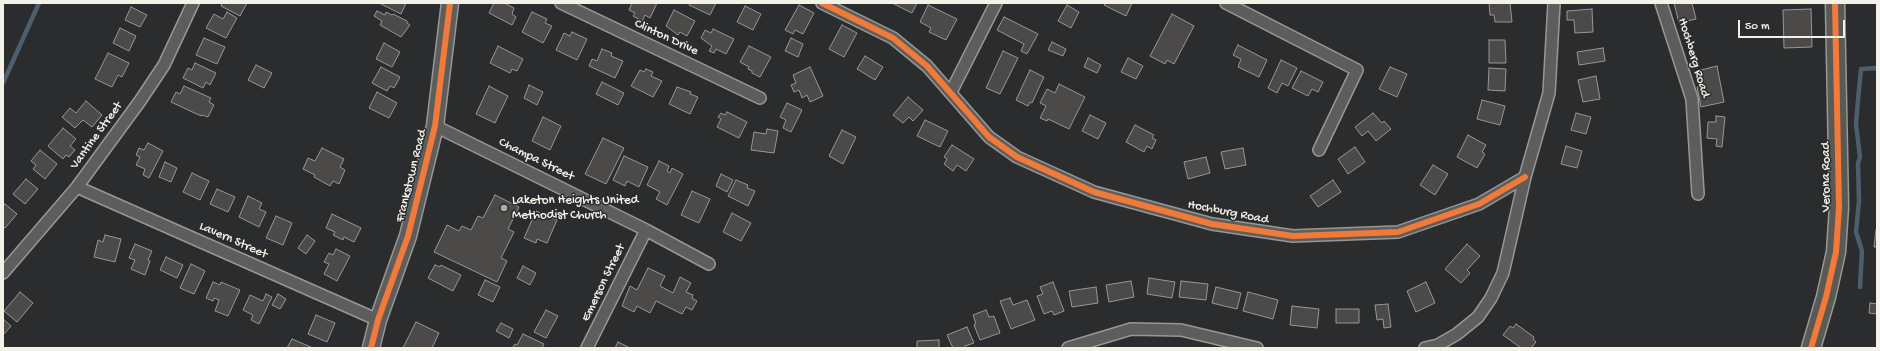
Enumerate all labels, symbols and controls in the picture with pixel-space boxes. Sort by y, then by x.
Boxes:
scale bar [1740,12,1847,38]
street label: Clinton Drive [632,16,700,60]
street label: Hochberg Road [1673,16,1713,100]
text: 50 m [1745,20,1770,34]
street label: Vantine Street [67,99,127,173]
street label: Frankstown Road [393,128,431,224]
street label: Champa Street [496,135,576,185]
street label: Verona Road [1819,142,1835,212]
place label: Laketon Heights United Methodist Church [512,193,638,224]
street label: Hochburg Road [1186,198,1270,228]
marker: Laketon Heights United Methodist Church [499,203,509,213]
street label: Lavern Street [197,219,269,263]
street label: Emerson Street [579,242,629,324]

